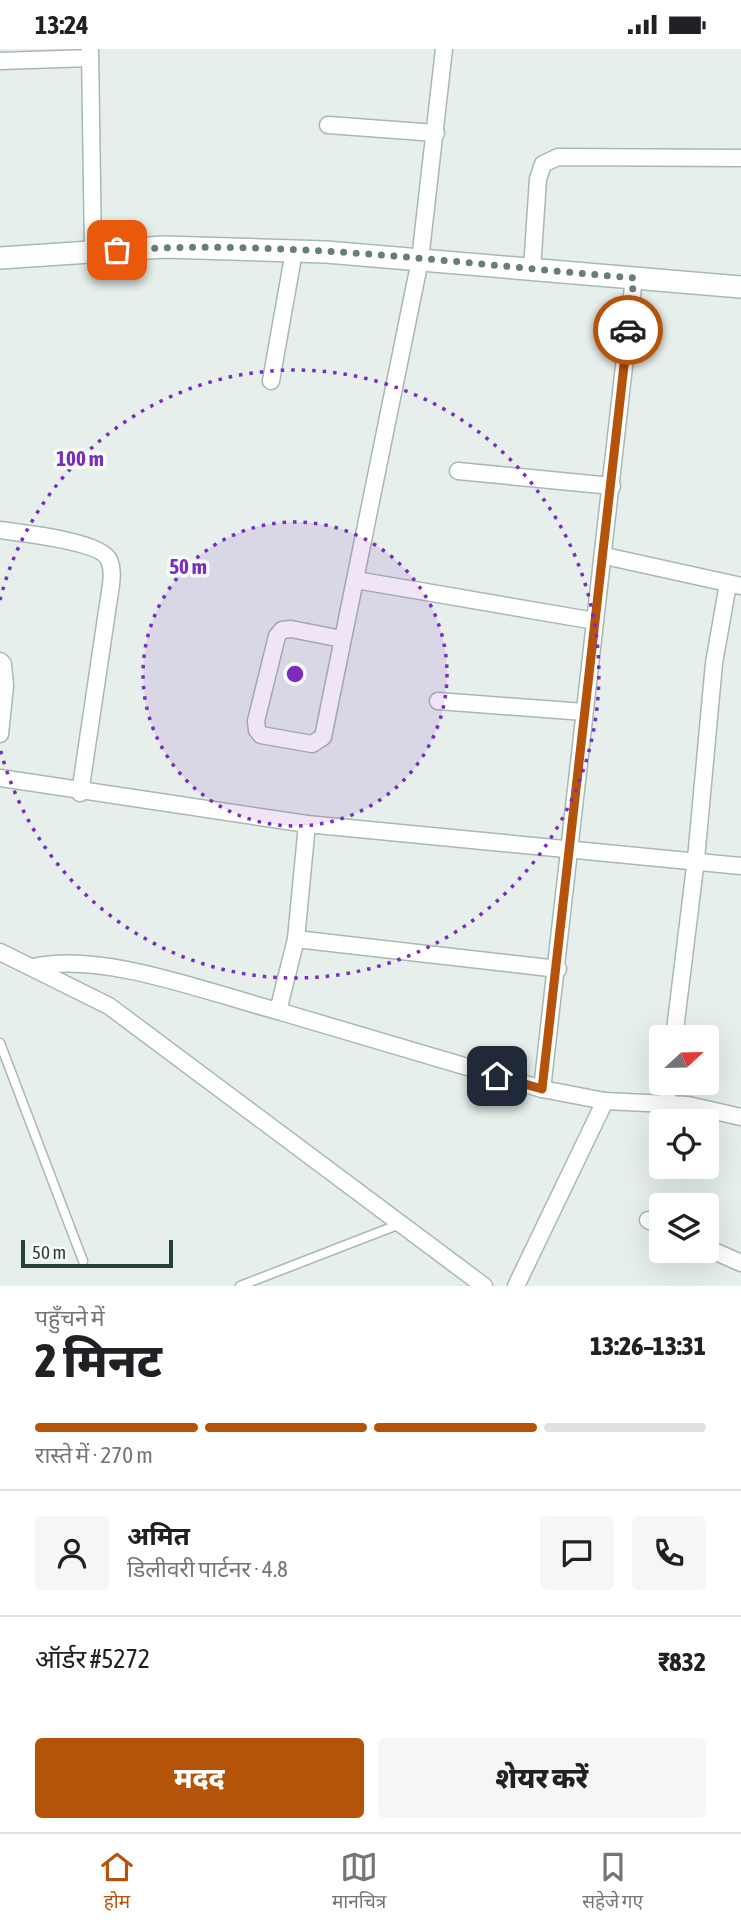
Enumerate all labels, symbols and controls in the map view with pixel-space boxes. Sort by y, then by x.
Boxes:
text: 13:24 [35,10,89,40]
pin [87,220,147,280]
icon: bag [98,231,136,269]
courier [593,295,663,365]
icon: car [609,311,647,349]
text: 100 m [56,446,104,470]
text: 50 m [169,554,207,578]
centre of rings [283,662,307,686]
north arrow [649,1025,719,1095]
map controls [649,1025,719,1263]
pin [467,1046,527,1106]
icon: home [478,1057,516,1095]
button: locate [649,1109,719,1179]
button: layers [649,1193,719,1263]
scale bar [21,1237,173,1269]
text: 50 m [32,1241,66,1263]
text: पहुँचने में [35,1305,105,1331]
text: 13:26–13:31 [590,1331,706,1361]
text: 2 मिनट [35,1334,162,1387]
text: रास्ते में · 270 m [35,1442,153,1468]
button: person [35,1516,109,1590]
button: chat [540,1516,614,1590]
button: phone [632,1516,706,1590]
text: अमित [127,1521,190,1551]
text: डिलीवरी पार्टनर · 4.8 [127,1556,288,1582]
text: ऑर्डर #5272 [35,1644,150,1674]
text: ₹832 [658,1647,706,1677]
button: मदद [35,1738,364,1818]
button: शेयर करें [378,1738,706,1818]
tab: होम [98,1848,136,1916]
tab: मानचित्र [332,1848,386,1916]
tab: सहेजे गए [582,1848,643,1916]

